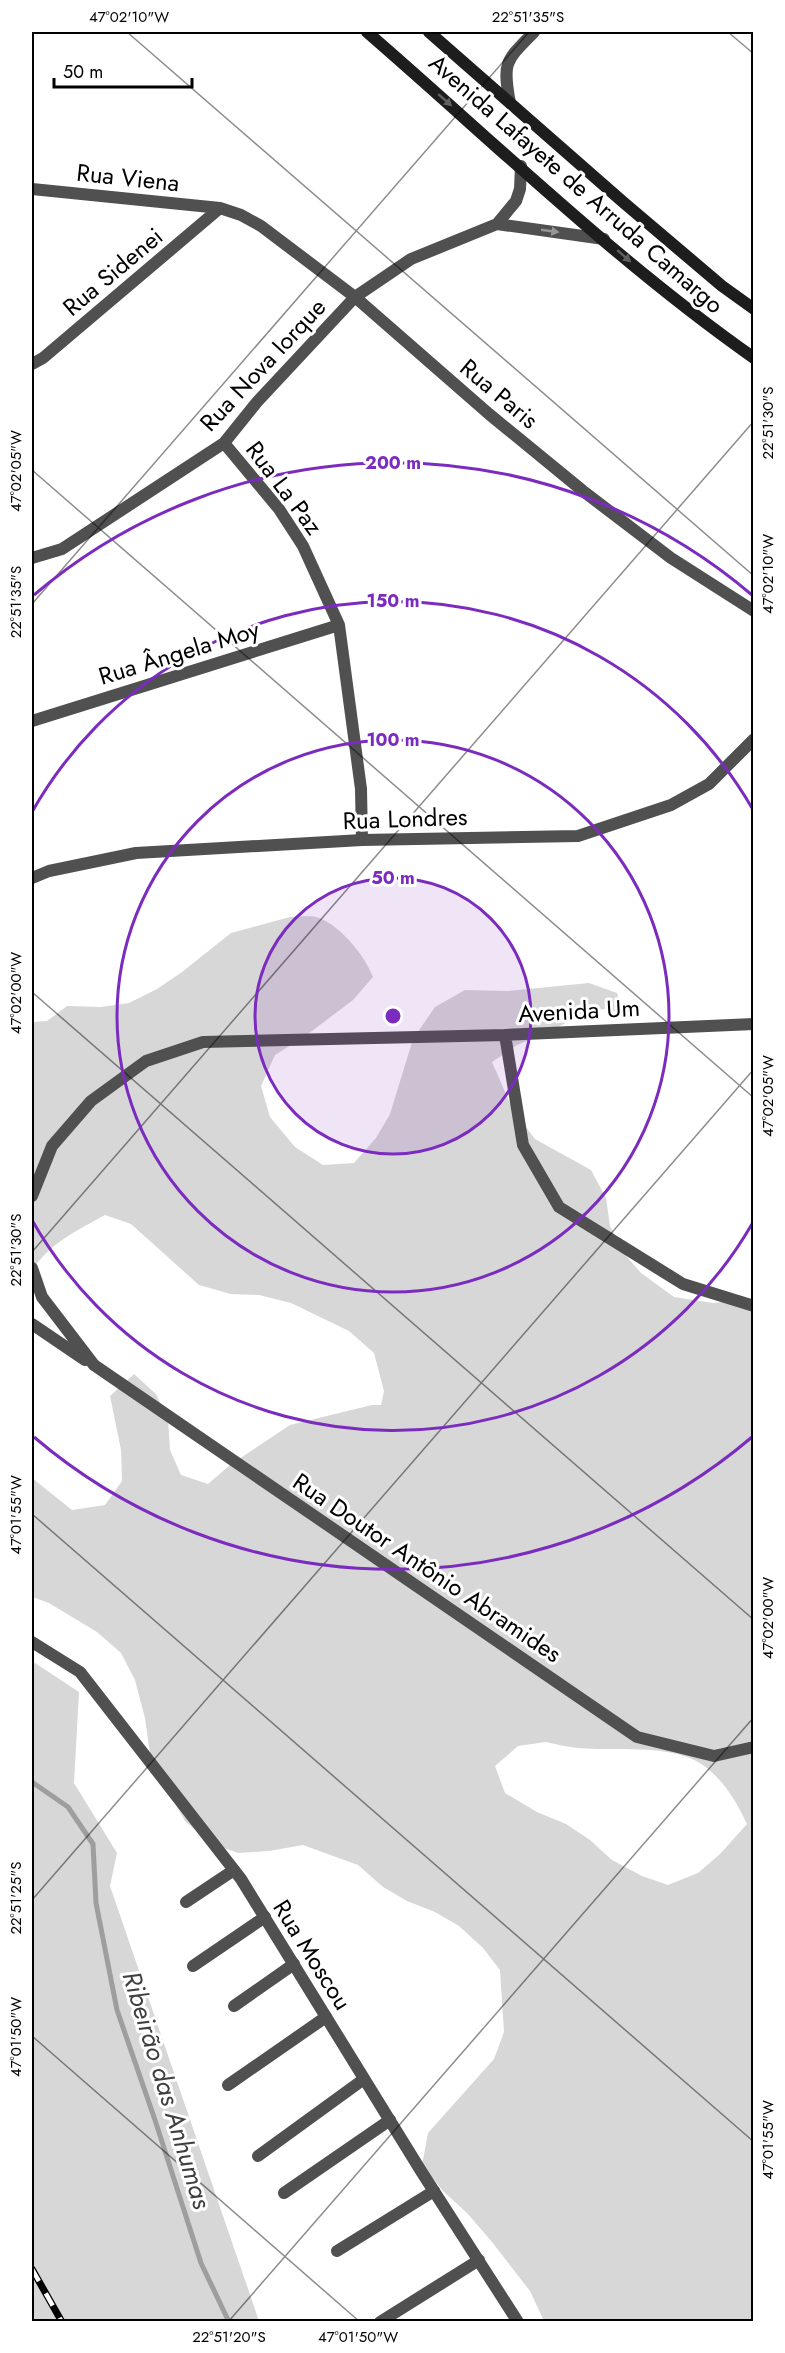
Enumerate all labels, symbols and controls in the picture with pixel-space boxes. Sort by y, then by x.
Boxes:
text: 47°02'10"W [89,6,169,28]
text: 22°51'35"S [492,6,564,28]
street label: Avenida Lafayete de Arruda Camargo [421,46,731,322]
scale bar [54,51,192,89]
text: 50 m [63,59,103,85]
one-way arrow [438,93,453,107]
street label: Rua Viena [75,155,181,200]
street label: Rua Sidenei [55,219,170,324]
one-way arrow [541,227,560,236]
one-way arrow [616,249,631,262]
street label: Rua Nova Iorque [192,290,334,439]
street label: Rua Paris [452,350,546,437]
text: 22°51'30"S [757,386,779,460]
text: 47°02'05"W [5,430,27,512]
street label: Rua La Paz [238,434,331,542]
text: 200 m [365,450,421,476]
text: 47°02'10"W [757,534,779,614]
text: 22°51'35"S [5,566,27,638]
text: 150 m [367,588,419,614]
street label: Rua Ângela Moy [94,611,264,694]
text: 100 m [366,727,420,753]
street label: Rua Londres [342,799,468,838]
text: 50 m [371,865,415,891]
text: 47°02'00"W [5,952,27,1034]
street label: Avenida Um [517,990,641,1031]
centre of rings [383,1006,403,1026]
text: 47°02'05"W [757,1055,779,1137]
text: 22°51'30"S [5,1213,27,1287]
street label: Rua Doutor Antônio Abramides [286,1464,569,1671]
text: 47°01'55"W [5,1475,27,1555]
text: 47°02'00"W [757,1577,779,1659]
text: 22°51'25"S [5,1862,27,1934]
street label: Rua Moscou [265,1893,360,2017]
water label: Ribeirão das Anhumas [113,1967,221,2214]
text: 47°01'50"W [5,1997,27,2077]
text: 47°01'55"W [757,2100,779,2180]
text: 22°51'20"S [192,2326,266,2348]
text: 47°01'50"W [318,2326,398,2348]

